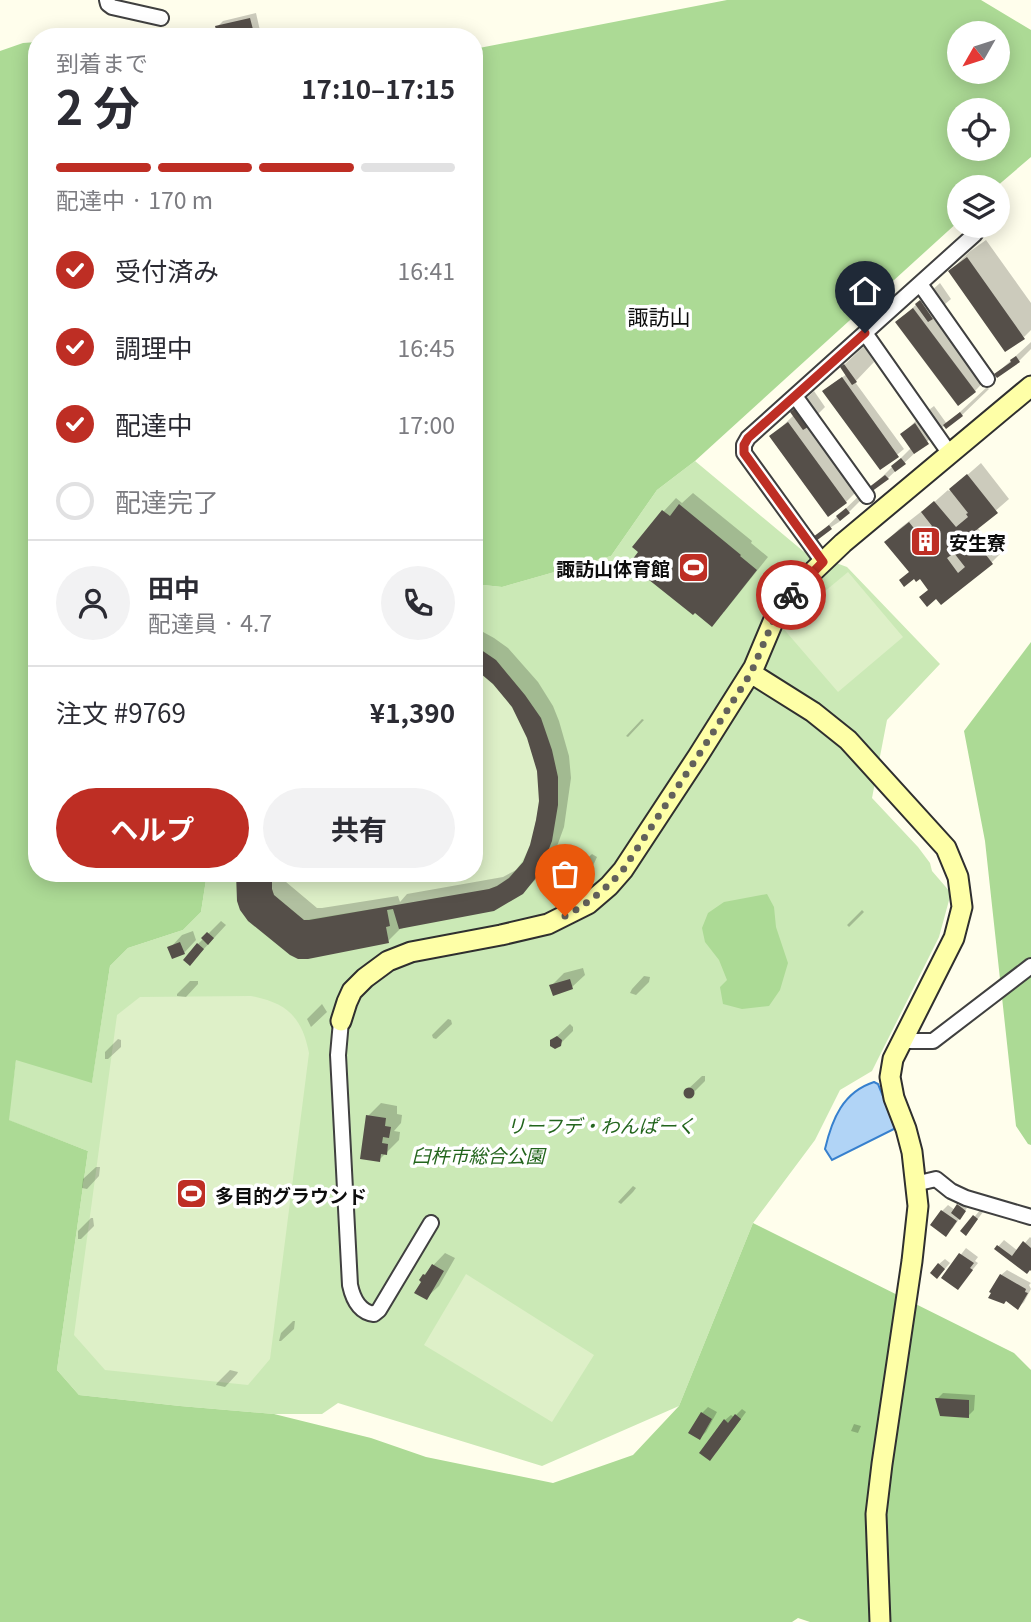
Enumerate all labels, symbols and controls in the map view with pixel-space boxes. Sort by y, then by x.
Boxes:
north arrow [947,21,1010,84]
map controls [947,21,1010,238]
text: 到着まで [56,45,148,79]
text: 17:10–17:15 [301,69,455,106]
text: 2 分 [56,72,140,138]
button: locate [947,98,1010,161]
button: layers [947,175,1010,238]
text: 配達中 · 170 m [56,182,213,216]
icon: check [56,251,94,289]
text: 受付済み [115,251,219,288]
text: 16:41 [398,253,455,287]
pin [835,261,895,333]
icon: home [846,272,884,310]
district label: 諏訪山 [628,301,691,331]
icon: check [56,328,94,366]
text: 調理中 [115,328,193,365]
text: 16:45 [398,330,455,364]
icon: check [56,405,94,443]
text: 配達中 [115,405,193,442]
text: 17:00 [398,407,455,441]
text: 配達完了 [115,482,219,519]
building icon: 安生寮 [909,524,943,558]
place label: 安生寮 [949,528,1006,555]
sports icon: 諏訪山体育館 [676,550,710,584]
place label: 諏訪山体育館 [556,554,670,581]
courier [756,560,826,630]
button: person [56,566,130,640]
button: phone [381,566,455,640]
text: 田中 [148,568,200,605]
icon: bike [772,576,810,614]
text: 配達員 · 4.7 [148,605,272,639]
text: 注文 #9769 [56,693,186,730]
text: ¥1,390 [370,693,455,730]
button: ヘルプ [56,788,249,868]
button: 共有 [263,788,455,868]
pin [535,844,595,916]
icon: bag [546,855,584,893]
park label: リーフデ・わんぱーく [507,1111,695,1138]
park label: 臼杵市総合公園 [411,1141,547,1168]
sports icon: 多目的グラウンド [175,1177,209,1211]
place label: 多目的グラウンド [215,1181,367,1208]

